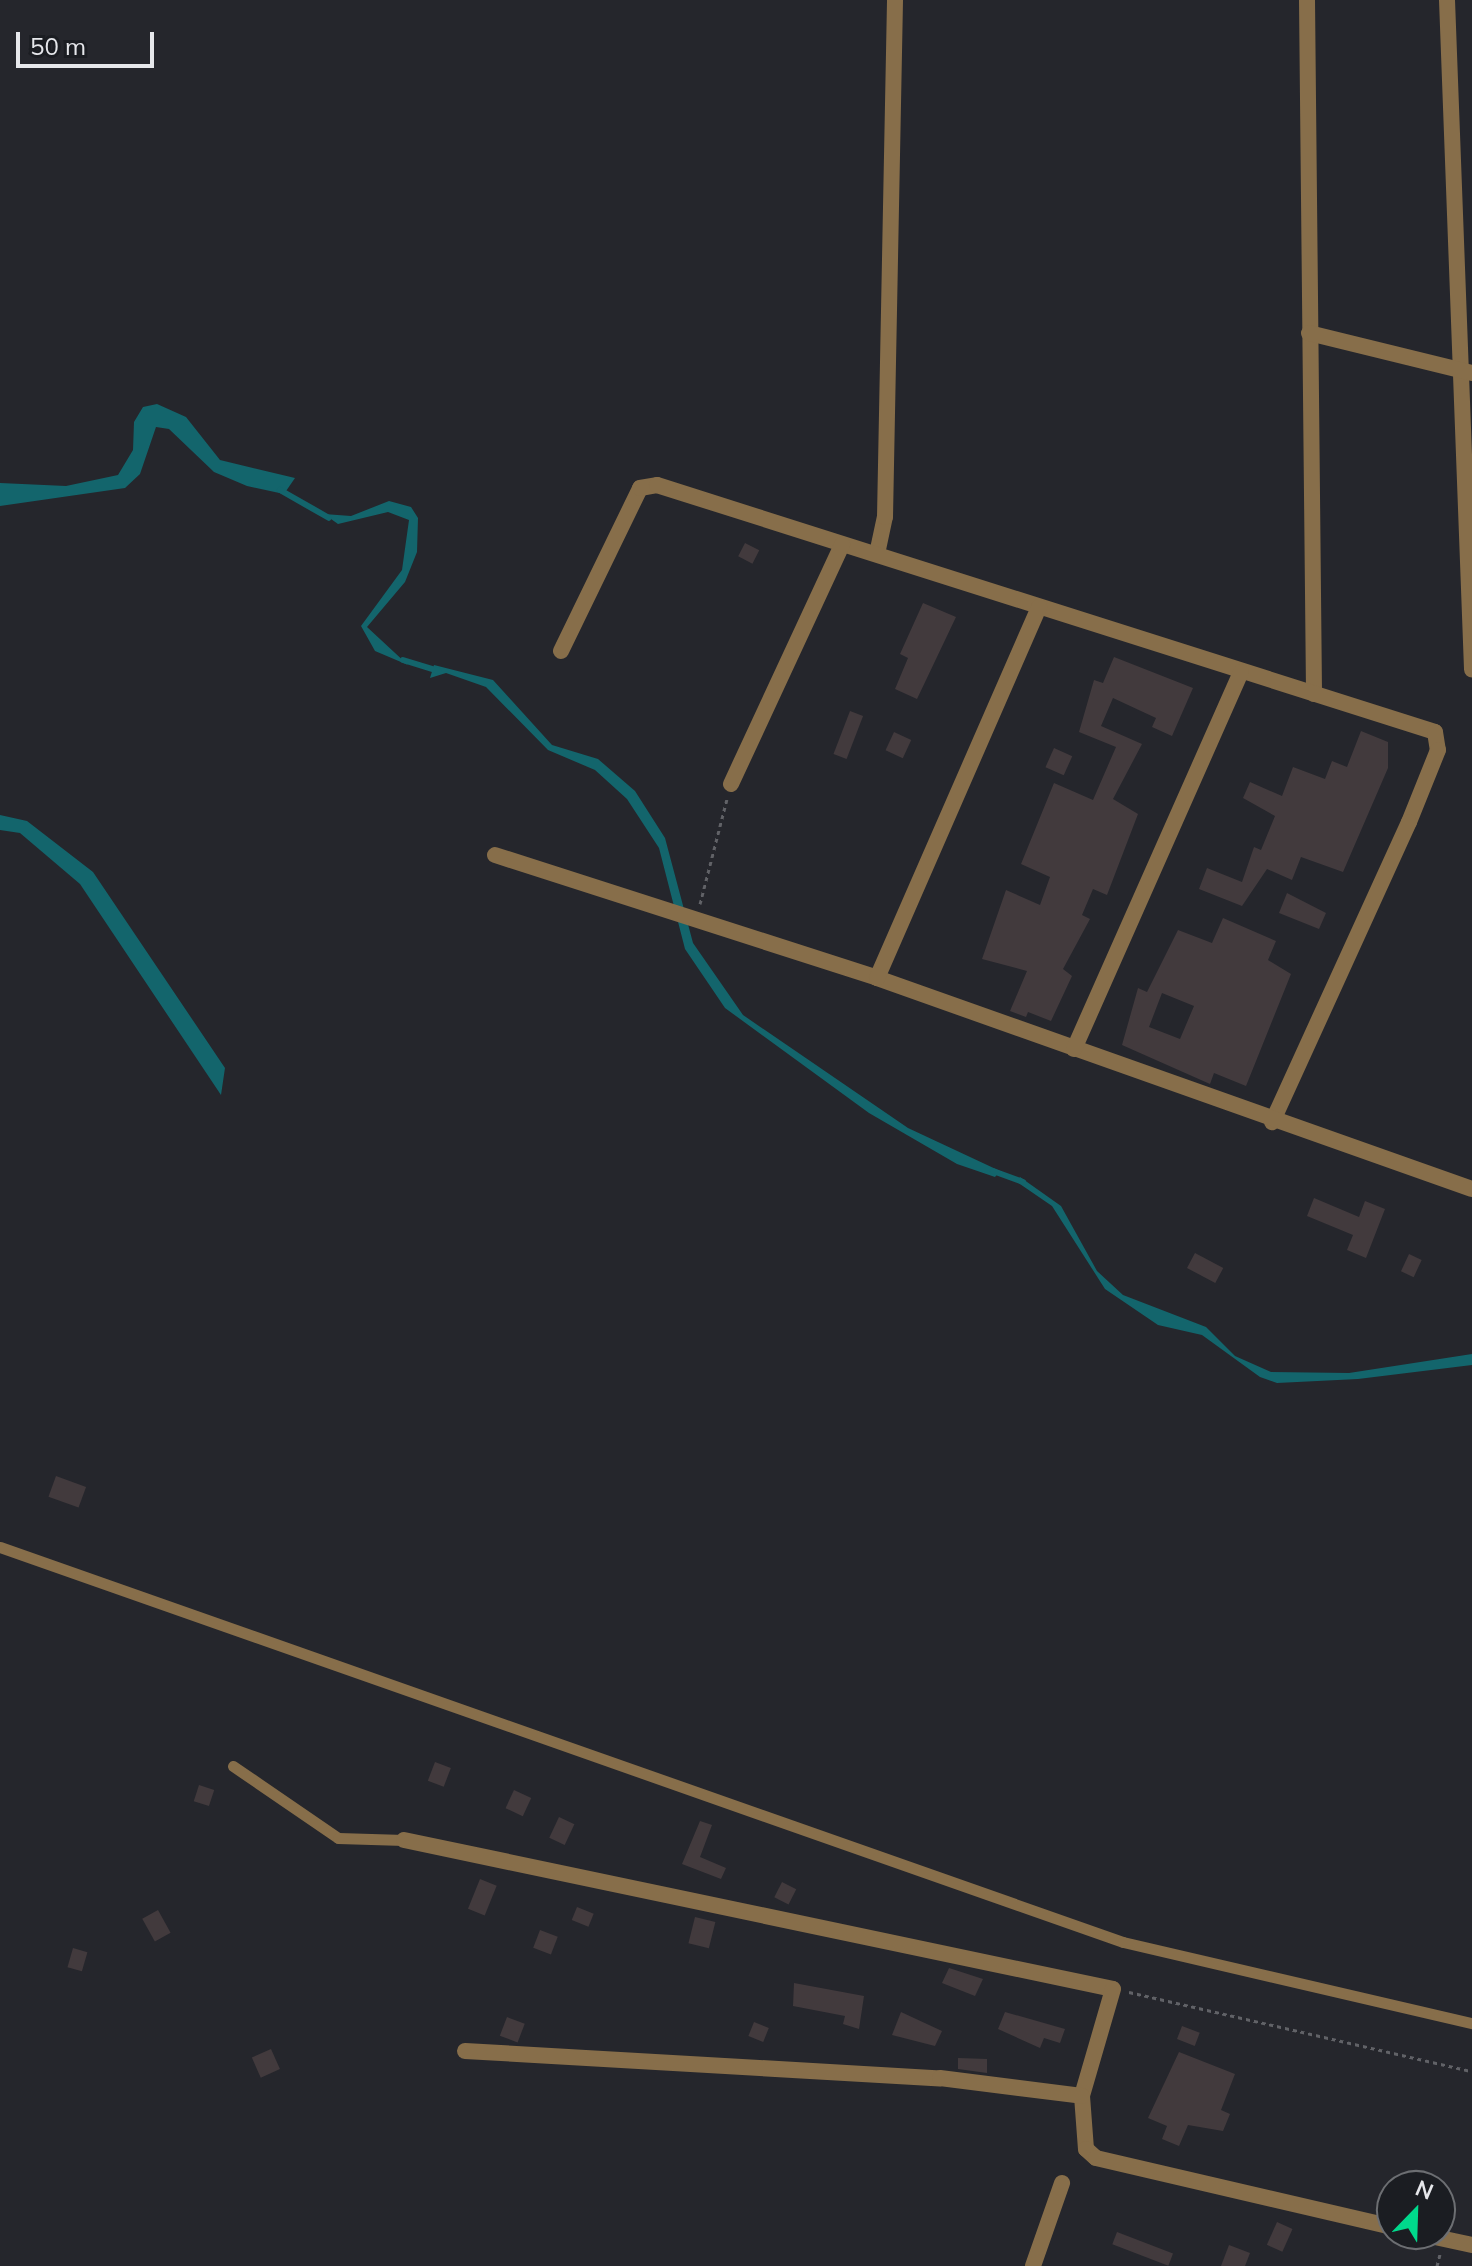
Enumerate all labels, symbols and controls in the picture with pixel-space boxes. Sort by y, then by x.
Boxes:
scale bar [20,16,158,66]
text: 50 m [30,31,86,61]
north arrow [1376,2170,1456,2250]
text: N [1411,2174,1438,2206]

